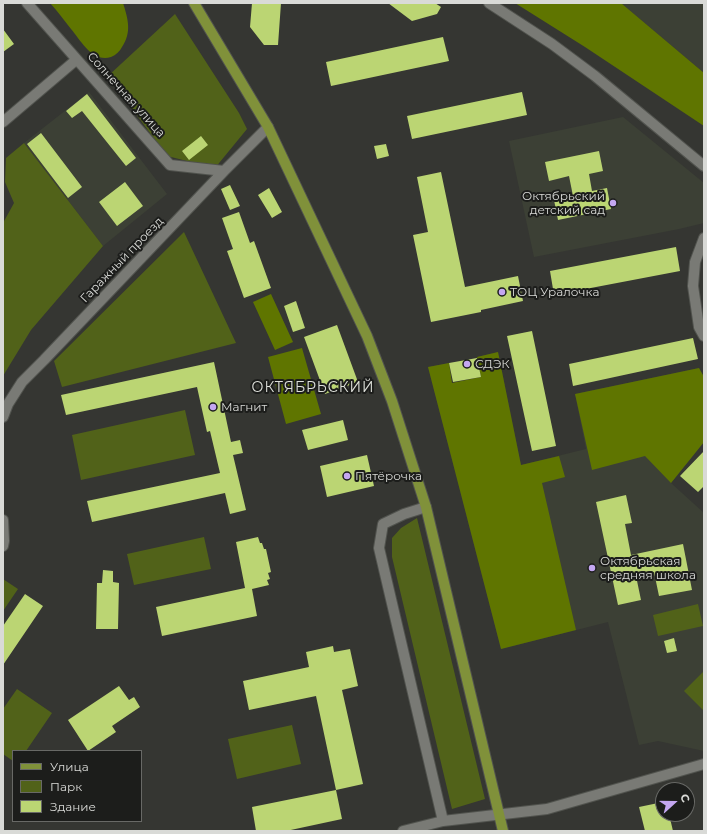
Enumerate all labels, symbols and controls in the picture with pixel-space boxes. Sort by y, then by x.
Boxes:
street label: Солнечная улица [84,50,168,140]
place label: Октябрьский детский сад [522,189,605,217]
marker: Октябрьский детский сад [608,198,618,208]
street label: Гаражный проезд [78,214,166,306]
place label: ТОЦ Уралочка [510,285,599,299]
marker: ТОЦ Уралочка [497,287,507,297]
place label: СДЭК [475,357,510,371]
marker: СДЭК [462,359,472,369]
district label: ОКТЯБРЬСКИЙ [252,380,374,396]
place label: Магнит [221,400,267,414]
marker: Магнит [208,402,218,412]
place label: Пятёрочка [355,469,422,483]
marker: Пятёрочка [342,471,352,481]
place label: Октябрьская средняя школа [600,554,696,582]
marker: Октябрьская средняя школа [587,563,597,573]
legend [12,750,142,822]
text: Улица [50,759,89,774]
text: Парк [50,779,82,794]
north arrow [655,782,695,822]
text: С [677,792,693,804]
text: Здание [50,799,96,814]

